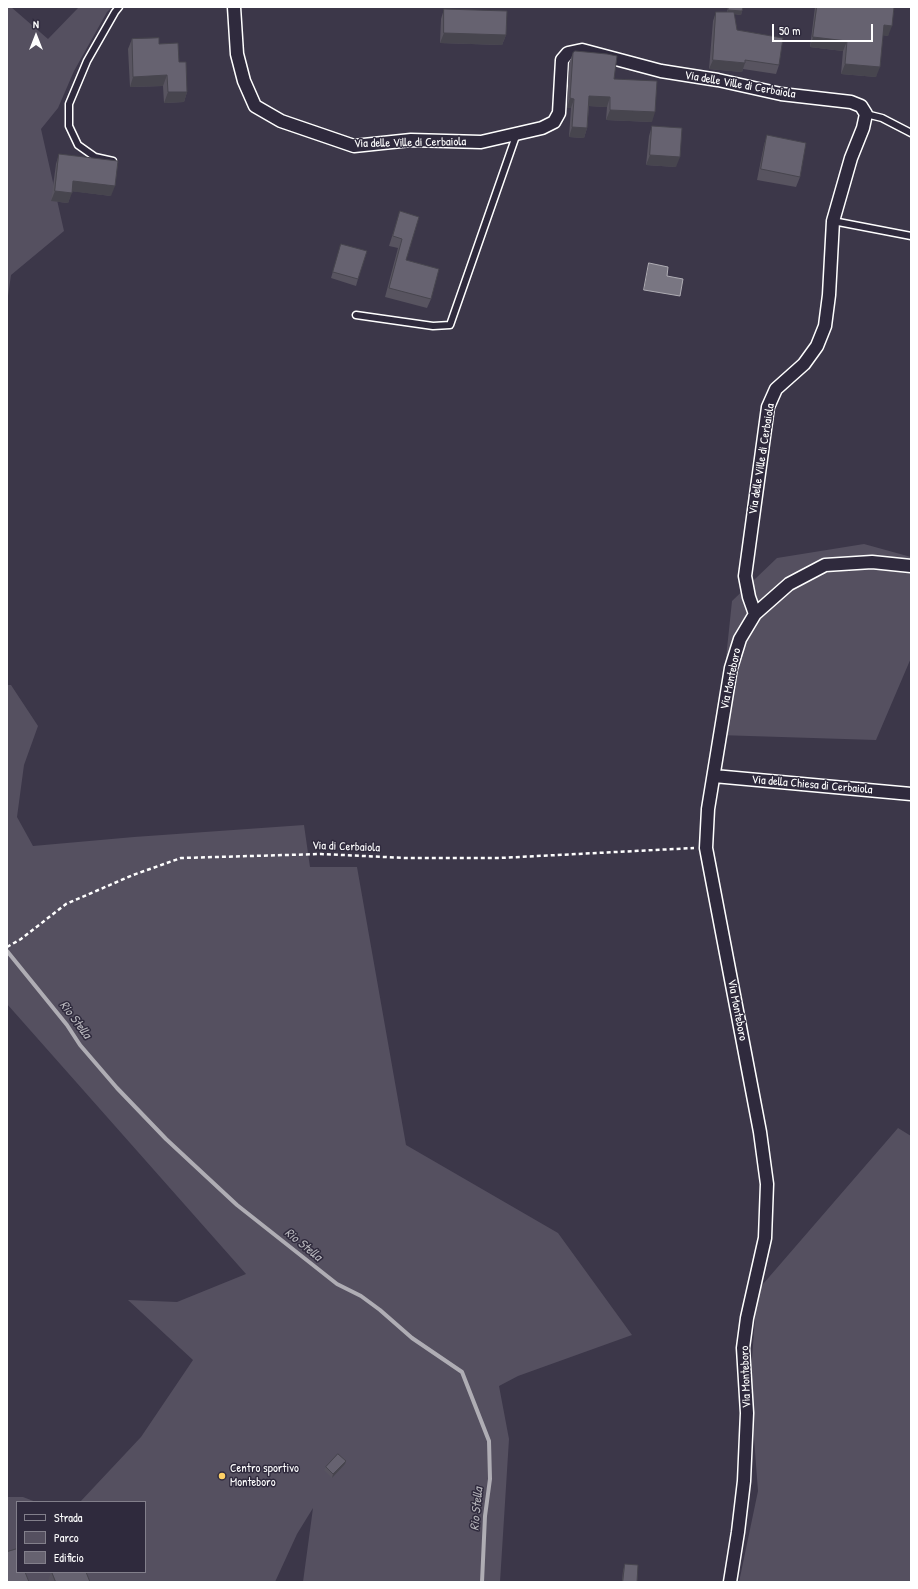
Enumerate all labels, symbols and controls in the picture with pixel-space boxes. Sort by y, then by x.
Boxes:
north arrow [16,16,56,56]
scale bar [774,16,875,42]
text: N [33,17,39,31]
text: 50 m [779,22,800,39]
street label: Via delle Ville di Cerbaiola [683,68,797,102]
street label: Via delle Ville di Cerbaiola [354,135,466,151]
street label: Via delle Ville di Cerbaiola [746,402,778,516]
street label: Via Monteboro [717,647,745,711]
street label: Via della Chiesa di Cerbaiola [751,773,873,797]
street label: Via di Cerbaiola [312,839,380,855]
street label: Via Monteboro [724,978,750,1042]
water label: Rio Stella [56,998,94,1042]
water label: Rio Stella [281,1225,325,1265]
street label: Via Monteboro [738,1346,754,1408]
place label: Centro sportivo Monteboro [230,1462,299,1490]
marker: Centro sportivo Monteboro [217,1471,227,1481]
water label: Rio Stella [467,1487,487,1531]
legend [16,1501,146,1573]
text: Strada [54,1509,82,1526]
text: Parco [54,1529,79,1546]
text: Edificio [54,1549,84,1566]

